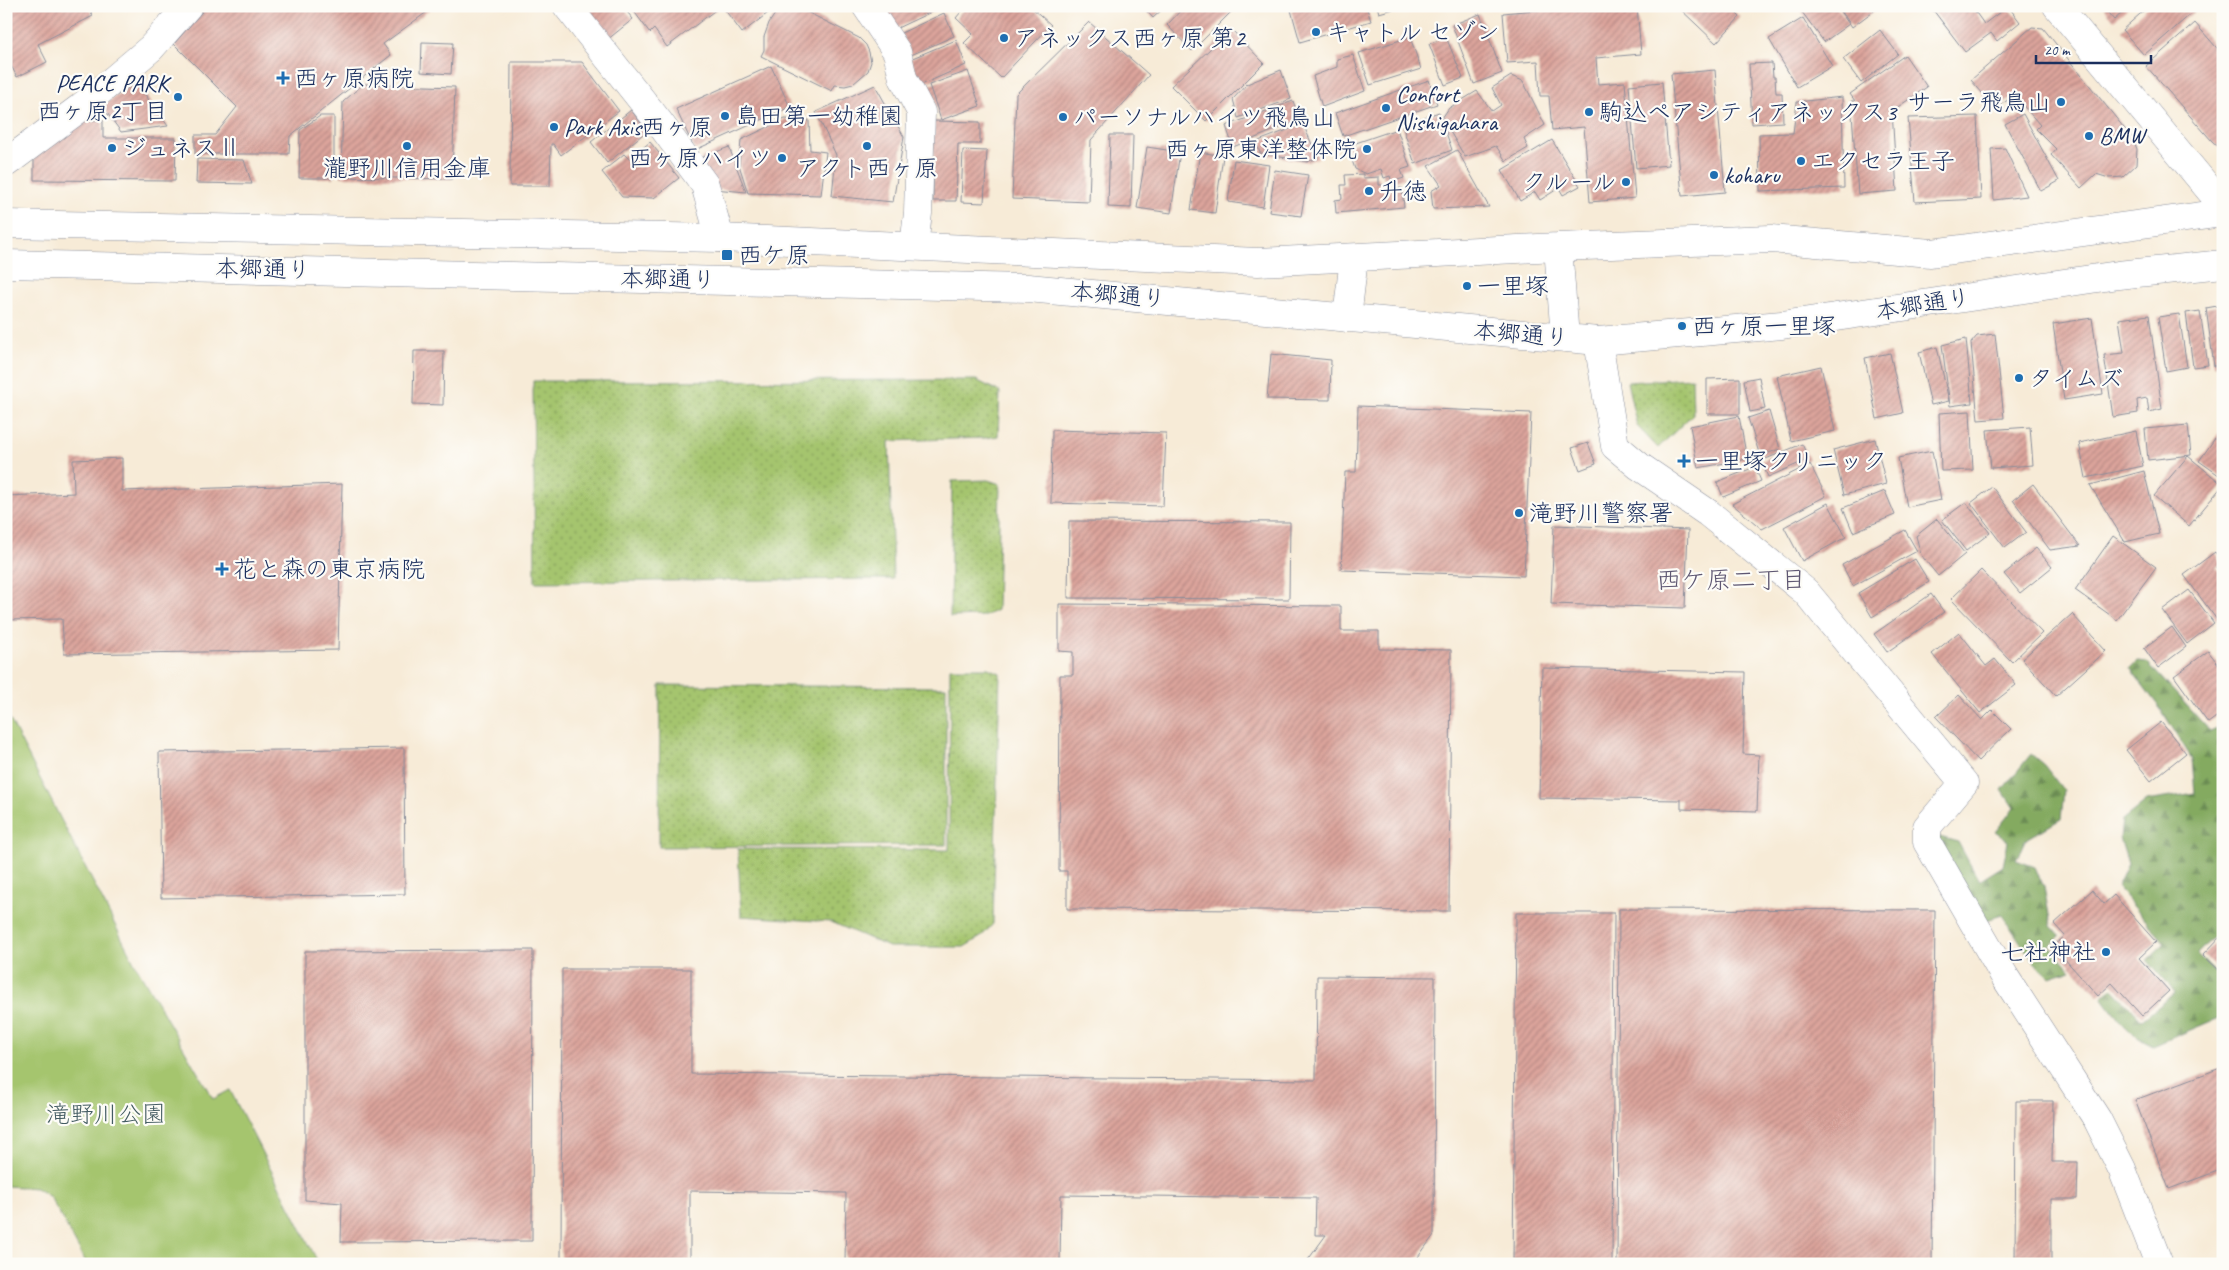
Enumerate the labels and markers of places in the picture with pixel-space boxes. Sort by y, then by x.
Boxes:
place label: キャトル セゾン [1326,17,1500,47]
place label: アネックス西ヶ原 第2 [1014,23,1247,53]
marker: キャトル セゾン [1310,26,1322,38]
marker: アネックス西ヶ原 第2 [998,32,1010,44]
place label: 西ヶ原病院 [294,63,414,93]
place label: PEACE PARK 西ヶ原2丁目 [37,68,172,126]
marker: 西ヶ原病院 [276,71,290,85]
place label: Confort Nishigahara [1396,79,1499,137]
place label: サーラ飛鳥山 [1907,87,2051,117]
marker: PEACE PARK 西ヶ原2丁目 [172,91,184,103]
marker: サーラ飛鳥山 [2055,96,2067,108]
place label: 駒込ペアシティアネックス3 [1599,97,1899,127]
place label: 島田第一幼稚園 [735,101,903,131]
place label: パーソナルハイツ飛鳥山 [1073,102,1336,132]
marker: Confort Nishigahara [1380,102,1392,114]
marker: 駒込ペアシティアネックス3 [1583,106,1595,118]
marker: 島田第一幼稚園 [719,110,731,122]
marker: パーソナルハイツ飛鳥山 [1057,111,1069,123]
place label: Park Axis西ヶ原 [564,112,713,142]
marker: Park Axis西ヶ原 [548,121,560,133]
place label: BMW [2099,121,2148,151]
marker: BMW [2083,130,2095,142]
place label: ジュネスⅡ [122,133,242,163]
place label: 西ヶ原東洋整体院 [1165,134,1357,164]
marker: 瀧野川信用金庫 [401,140,413,152]
marker: アクト西ヶ原 [861,140,873,152]
marker: ジュネスⅡ [106,142,118,154]
place label: 西ヶ原ハイツ [628,143,772,173]
marker: 西ヶ原東洋整体院 [1361,143,1373,155]
place label: エクセラ王子 [1811,146,1955,176]
marker: 西ヶ原ハイツ [776,152,788,164]
place label: 瀧野川信用金庫 [323,153,491,183]
place label: アクト西ヶ原 [796,153,938,183]
marker: エクセラ王子 [1795,155,1807,167]
place label: koharu [1724,160,1782,190]
place label: クルール [1522,167,1616,197]
marker: koharu [1708,169,1720,181]
place label: 升徳 [1379,176,1427,206]
marker: クルール [1620,176,1632,188]
marker: 升徳 [1363,185,1375,197]
place label: 西ケ原 [738,240,810,270]
marker: 西ケ原 [720,248,734,262]
place label: 一里塚 [1477,271,1549,301]
marker: 一里塚 [1461,280,1473,292]
place label: 西ヶ原一里塚 [1692,311,1836,341]
marker: 西ヶ原一里塚 [1676,320,1688,332]
place label: タイムズ [2029,363,2123,393]
marker: タイムズ [2013,372,2025,384]
place label: 一里塚クリニック [1695,446,1887,476]
marker: 一里塚クリニック [1677,454,1691,468]
place label: 滝野川警察署 [1529,498,1673,528]
marker: 滝野川警察署 [1513,507,1525,519]
place label: 花と森の東京病院 [233,554,425,584]
marker: 花と森の東京病院 [215,562,229,576]
place label: 七社神社 [2000,937,2096,967]
marker: 七社神社 [2100,946,2112,958]

